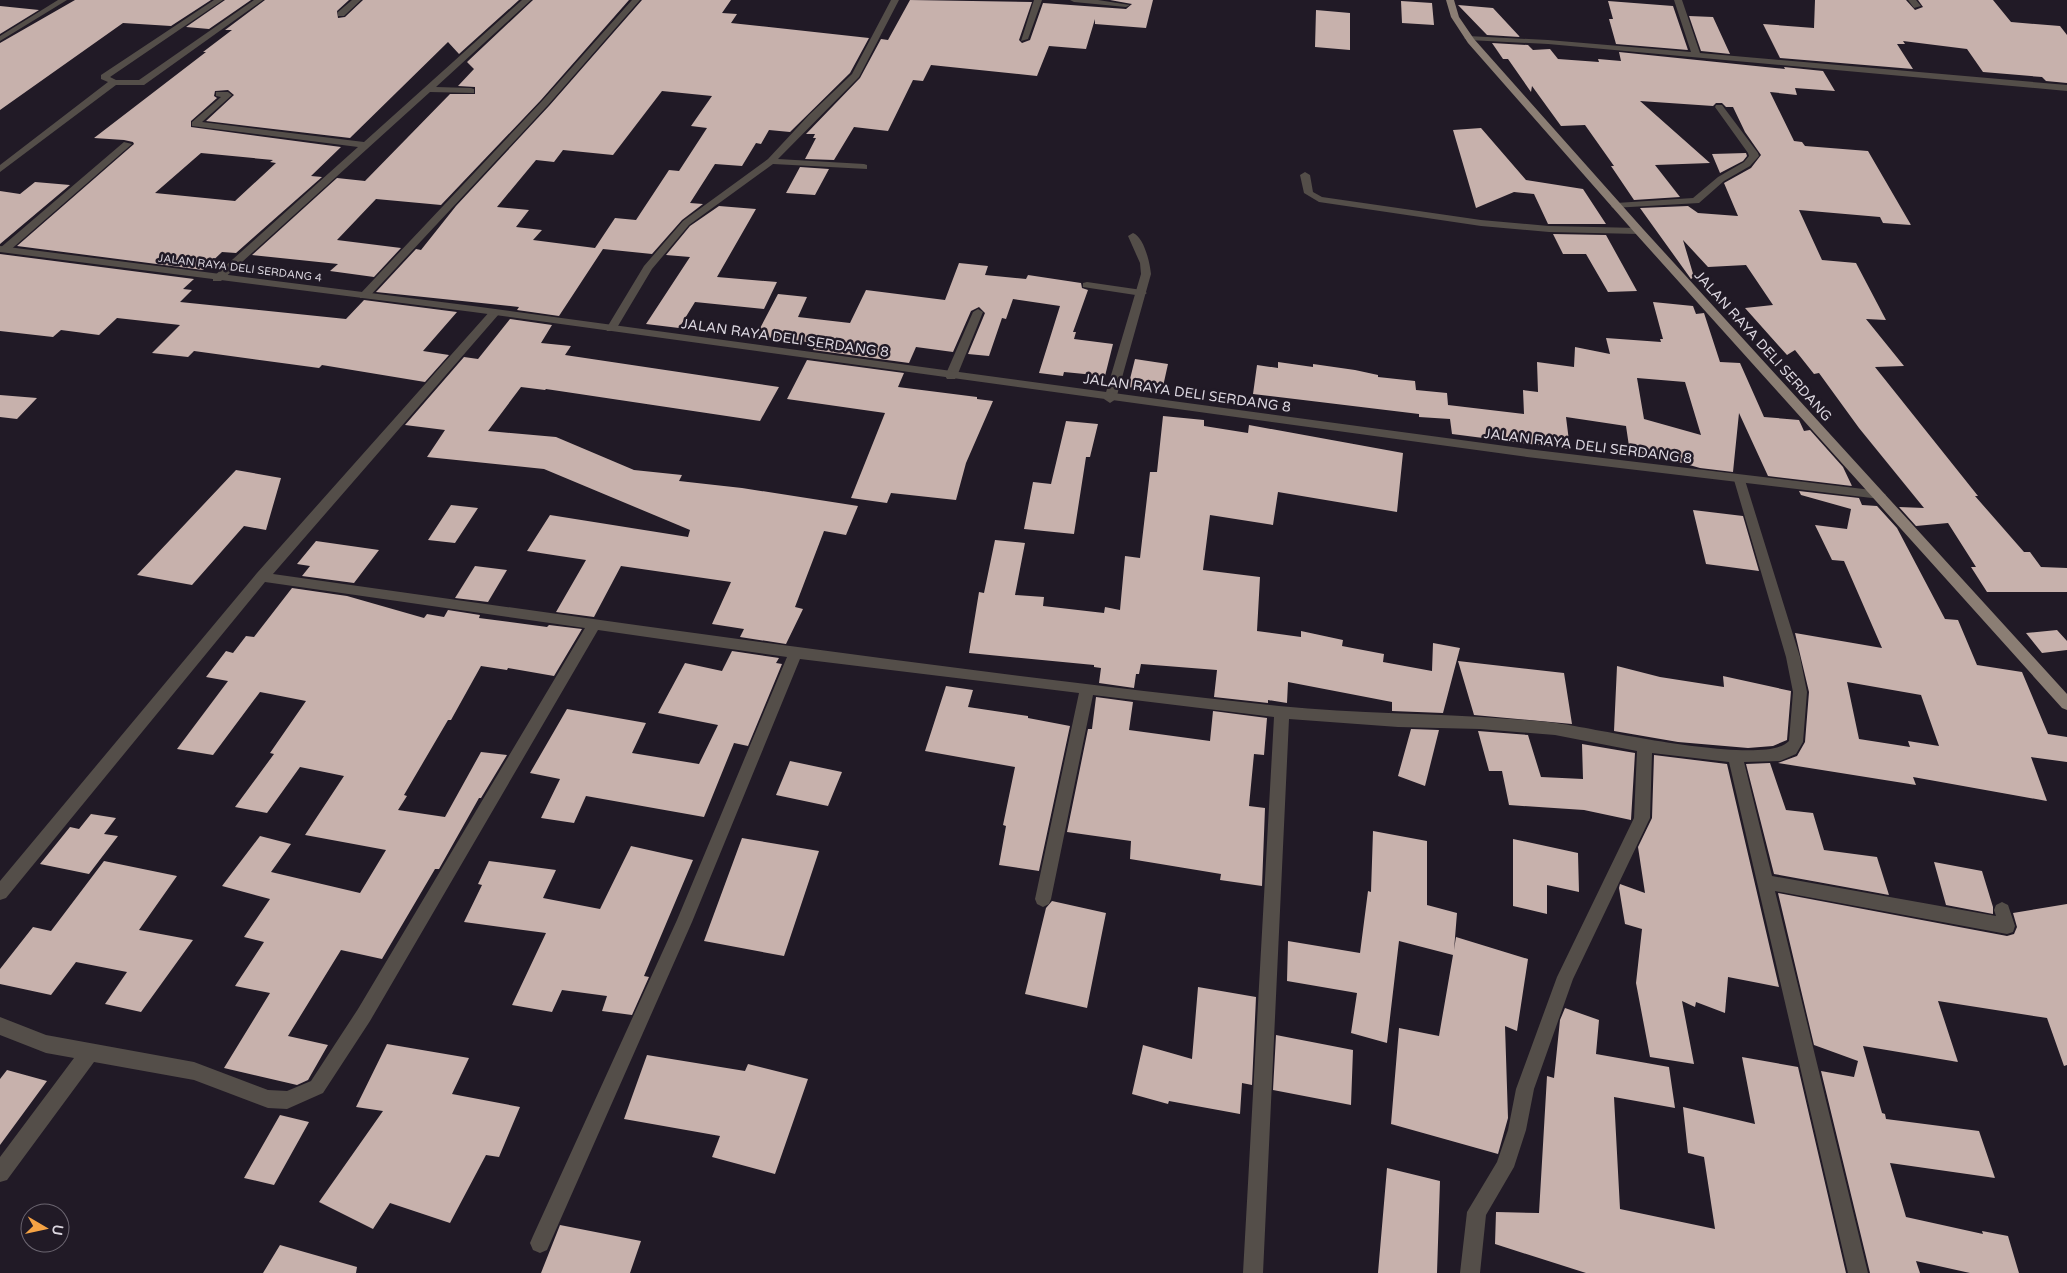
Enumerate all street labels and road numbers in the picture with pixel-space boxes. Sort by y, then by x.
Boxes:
street label: JALAN RAYA DELI SERDANG 4 [158,252,323,284]
street label: JALAN RAYA DELI SERDANG [1691,267,1835,425]
street label: JALAN RAYA DELI SERDANG 8 [680,315,890,361]
street label: JALAN RAYA DELI SERDANG 8 [1082,370,1292,416]
street label: JALAN RAYA DELI SERDANG 8 [1483,425,1693,467]

